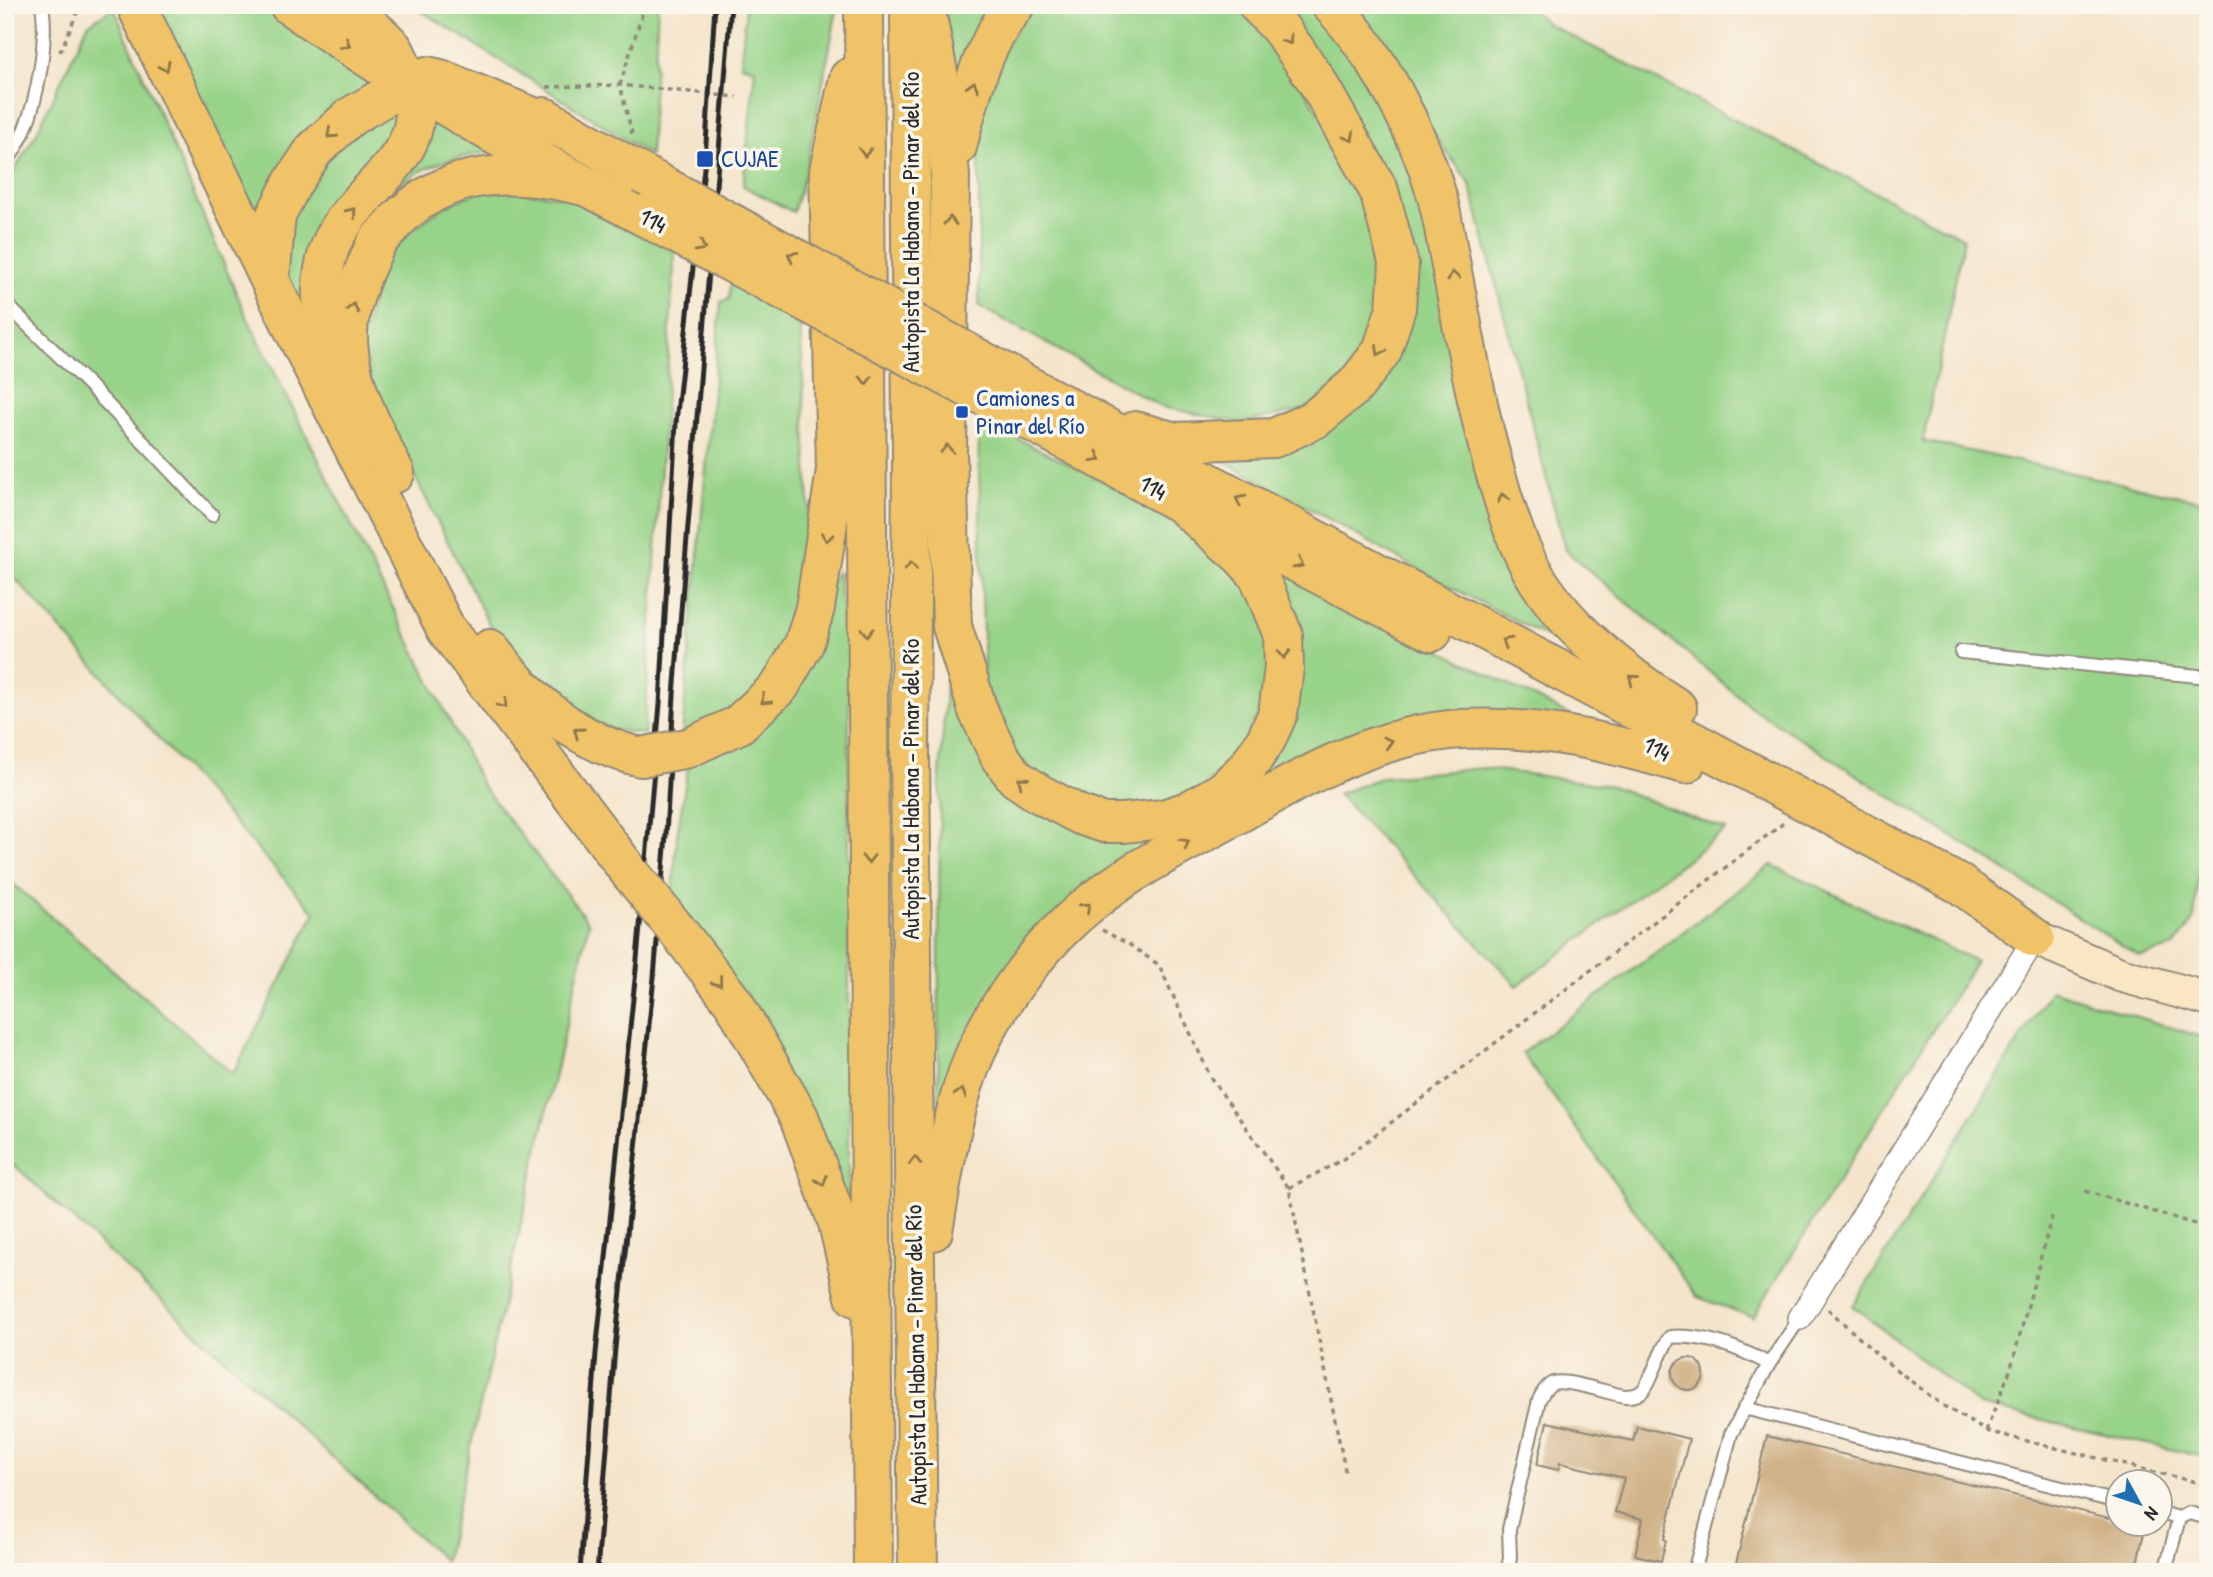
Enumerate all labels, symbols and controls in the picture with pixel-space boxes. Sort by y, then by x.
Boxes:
one-way arrow [1280,32,1292,45]
one-way arrow [338,36,351,49]
one-way arrow [157,60,171,72]
street label: Autopista La Habana - Pinar del Río [894,71,926,372]
one-way arrow [964,80,979,92]
one-way arrow [326,126,339,139]
one-way arrow [1342,130,1355,142]
place label: CUJAE [721,142,779,174]
one-way arrow [857,148,873,158]
marker: CUJAE [695,149,715,169]
street label: 114 [634,200,673,240]
one-way arrow [344,207,357,219]
one-way arrow [942,215,957,226]
one-way arrow [694,238,707,252]
one-way arrow [787,251,799,264]
one-way arrow [1446,270,1461,282]
one-way arrow [344,302,359,314]
one-way arrow [1375,343,1388,356]
one-way arrow [858,375,874,386]
place label: Camiones a Pinar del Río [976,381,1085,441]
marker: Camiones a Pinar del Río [954,404,970,420]
one-way arrow [939,443,955,453]
one-way arrow [1090,450,1103,463]
street label: 114 [1134,467,1173,508]
one-way arrow [1496,492,1511,504]
one-way arrow [1235,495,1247,508]
one-way arrow [819,531,834,543]
one-way arrow [1291,555,1304,569]
one-way arrow [903,560,919,570]
one-way arrow [859,627,875,638]
one-way arrow [1500,637,1513,650]
street label: Autopista La Habana - Pinar del Río [894,638,926,939]
one-way arrow [1276,649,1292,660]
one-way arrow [1629,675,1642,687]
one-way arrow [760,691,773,704]
one-way arrow [495,696,508,709]
one-way arrow [573,727,586,740]
street label: 114 [1638,728,1677,768]
one-way arrow [1382,736,1394,750]
one-way arrow [1017,776,1029,789]
one-way arrow [1177,838,1190,851]
one-way arrow [860,855,876,865]
one-way arrow [1078,903,1091,915]
one-way arrow [709,975,722,987]
one-way arrow [953,1088,968,1100]
one-way arrow [907,1155,922,1166]
one-way arrow [814,1174,828,1186]
street label: Autopista La Habana - Pinar del Río [896,1204,934,1506]
north arrow [2104,1468,2174,1538]
text: N [2139,1502,2165,1526]

